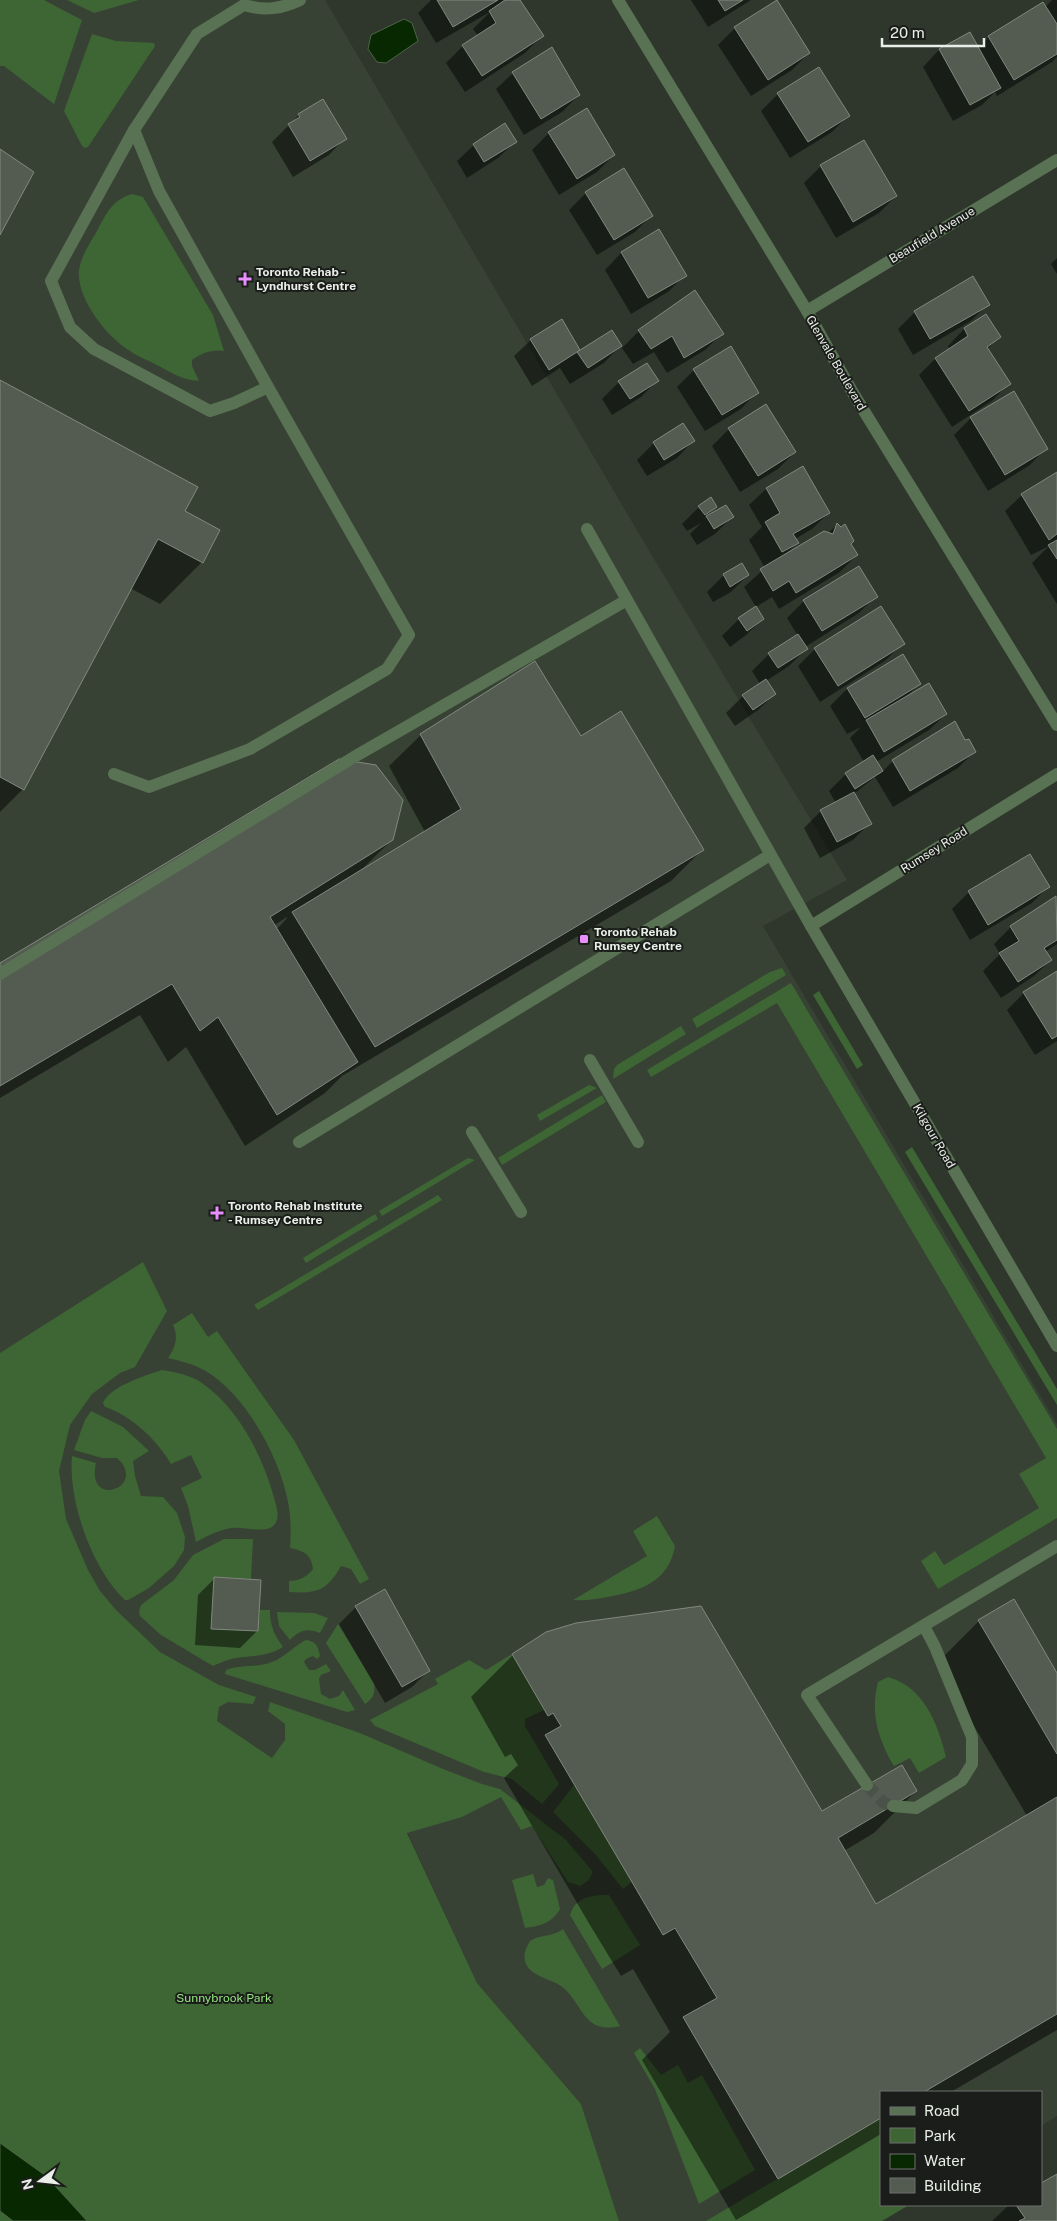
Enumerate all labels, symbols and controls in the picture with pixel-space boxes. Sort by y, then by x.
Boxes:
scale bar [882,15,984,47]
text: 20 m [890,24,925,41]
street label: Beaufield Avenue [887,204,978,266]
place label: Toronto Rehab - Lyndhurst Centre [256,265,356,293]
marker: Toronto Rehab - Lyndhurst Centre [238,272,252,286]
street label: Glenvale Boulevard [803,313,869,413]
street label: Rumsey Road [898,824,970,876]
place label: Toronto Rehab Rumsey Centre [594,925,682,953]
marker: Toronto Rehab Rumsey Centre [578,933,590,945]
street label: Kilgour Road [910,1101,958,1171]
place label: Toronto Rehab Institute - Rumsey Centre [228,1199,362,1227]
marker: Toronto Rehab Institute - Rumsey Centre [210,1206,224,1220]
park label: Sunnybrook Park [176,1991,272,2005]
legend [880,2091,1042,2206]
text: Road [924,2102,960,2119]
text: Park [924,2127,956,2144]
text: Water [924,2152,966,2169]
north arrow [15,2156,65,2206]
text: N [18,2177,37,2192]
text: Building [924,2177,982,2194]

